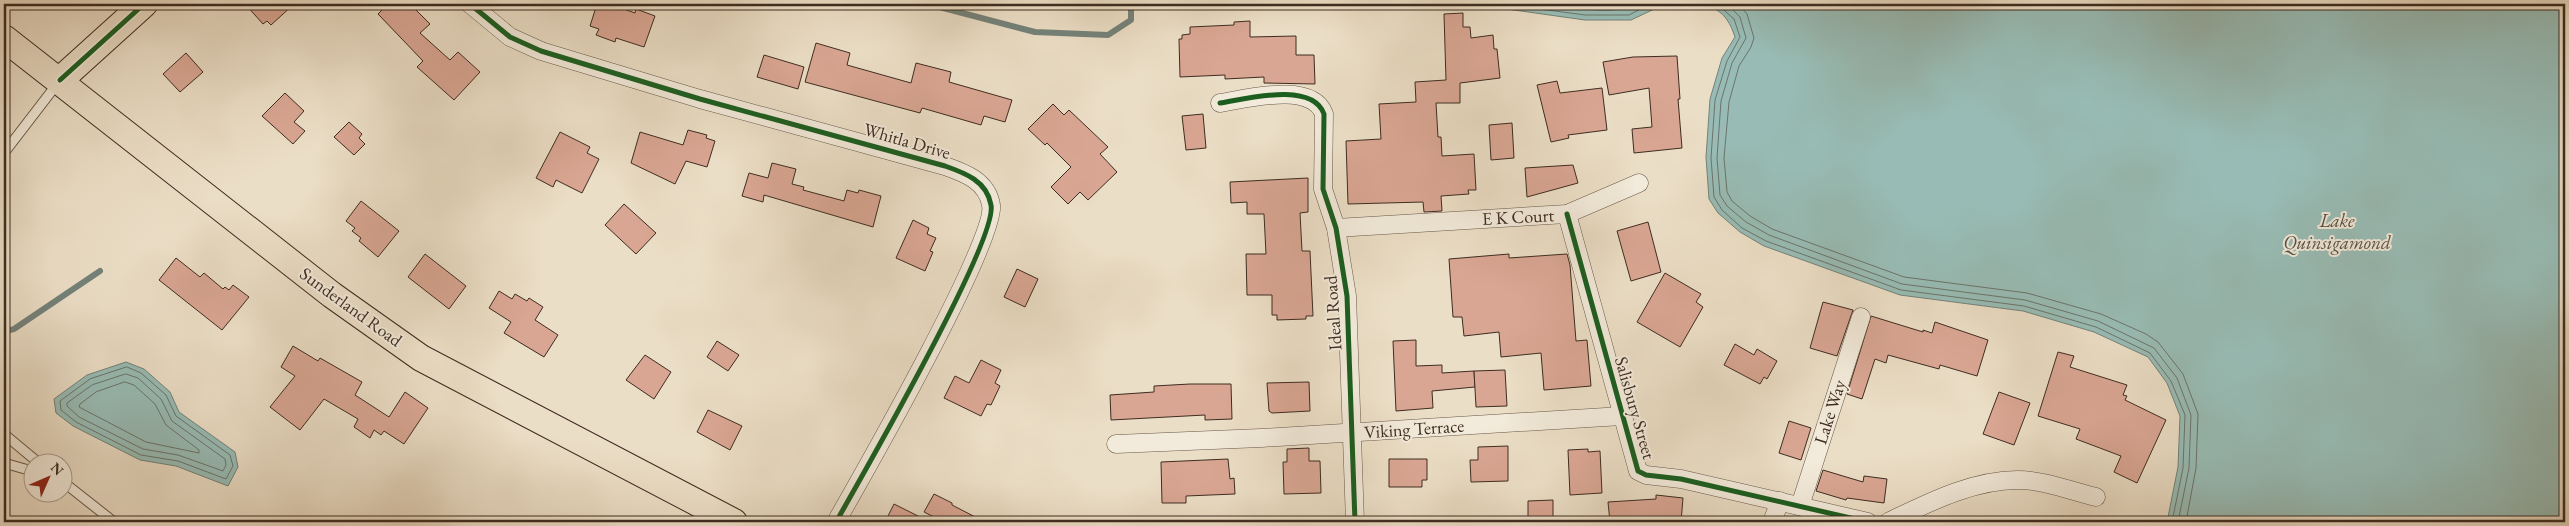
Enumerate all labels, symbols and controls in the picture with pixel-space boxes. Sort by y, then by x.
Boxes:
street label: Whitla Drive [861,117,953,164]
street label: E K Court [1481,203,1555,230]
water label: Lake Quinsigamond [2283,208,2391,255]
street label: Sunderland Road [296,262,408,352]
street label: Ideal Road [1318,274,1347,351]
street label: Salisbury Street [1610,354,1661,462]
street label: Lake Way [1808,377,1851,447]
street label: Viking Terrace [1363,414,1465,443]
north arrow [22,454,72,504]
text: N [47,458,68,480]

